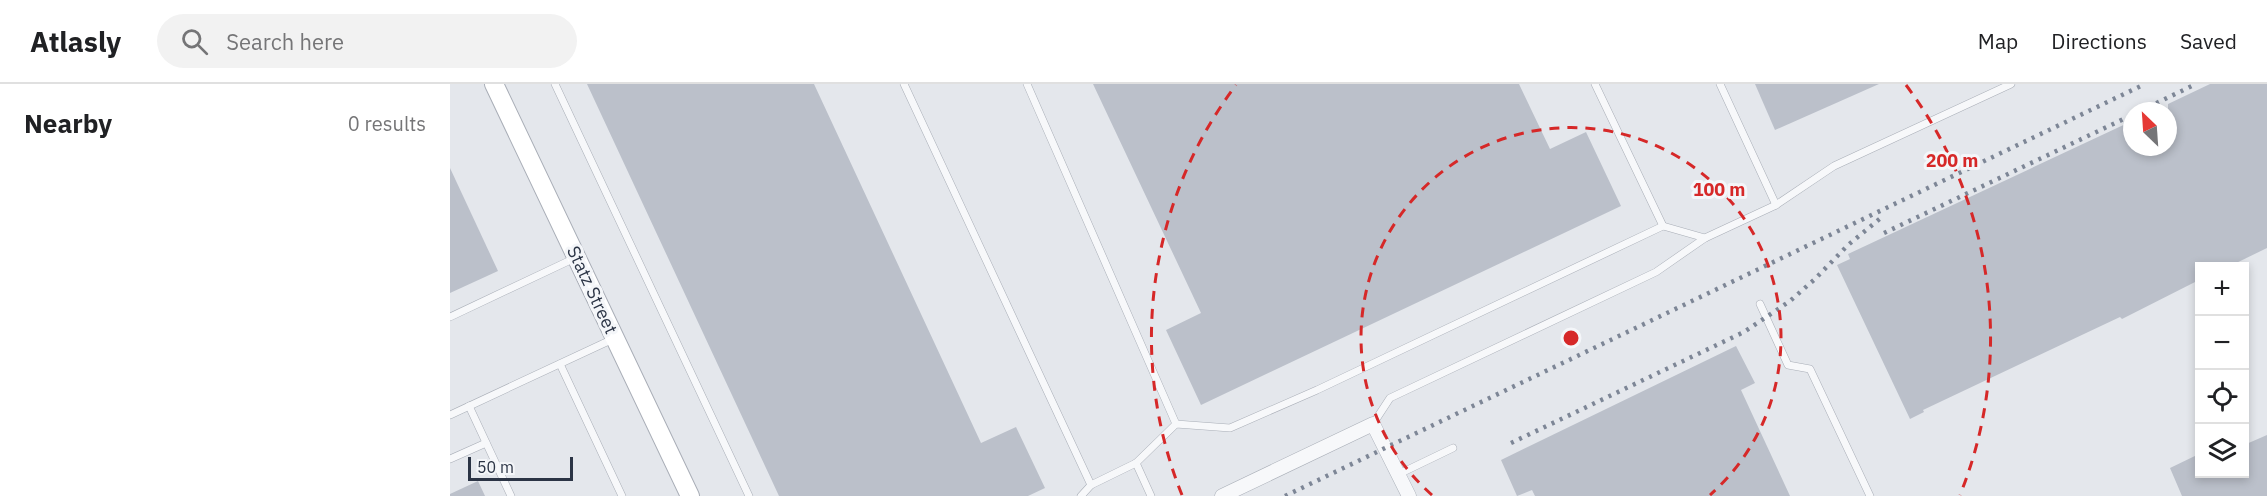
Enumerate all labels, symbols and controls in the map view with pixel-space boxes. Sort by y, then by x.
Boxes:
search box [157,14,577,68]
text: Atlasly [30,23,121,60]
icon: search [178,25,211,58]
text: Search here [226,27,344,56]
text: Map [1978,27,2018,55]
text: Directions [2051,27,2147,55]
text: Saved [2180,27,2237,55]
north arrow [2123,102,2177,156]
text: Nearby [24,106,112,140]
text: 0 results [348,110,426,137]
text: 200 m [1926,149,1978,172]
text: 100 m [1693,178,1745,201]
street label: Statz Street [562,242,623,338]
map controls [2195,262,2249,478]
button: + [2195,262,2249,316]
button: − [2195,316,2249,370]
centre of rings [1561,328,1581,348]
button: locate [2195,370,2249,424]
button: layers [2195,424,2249,478]
scale bar [468,454,573,482]
text: 50 m [477,457,514,477]

